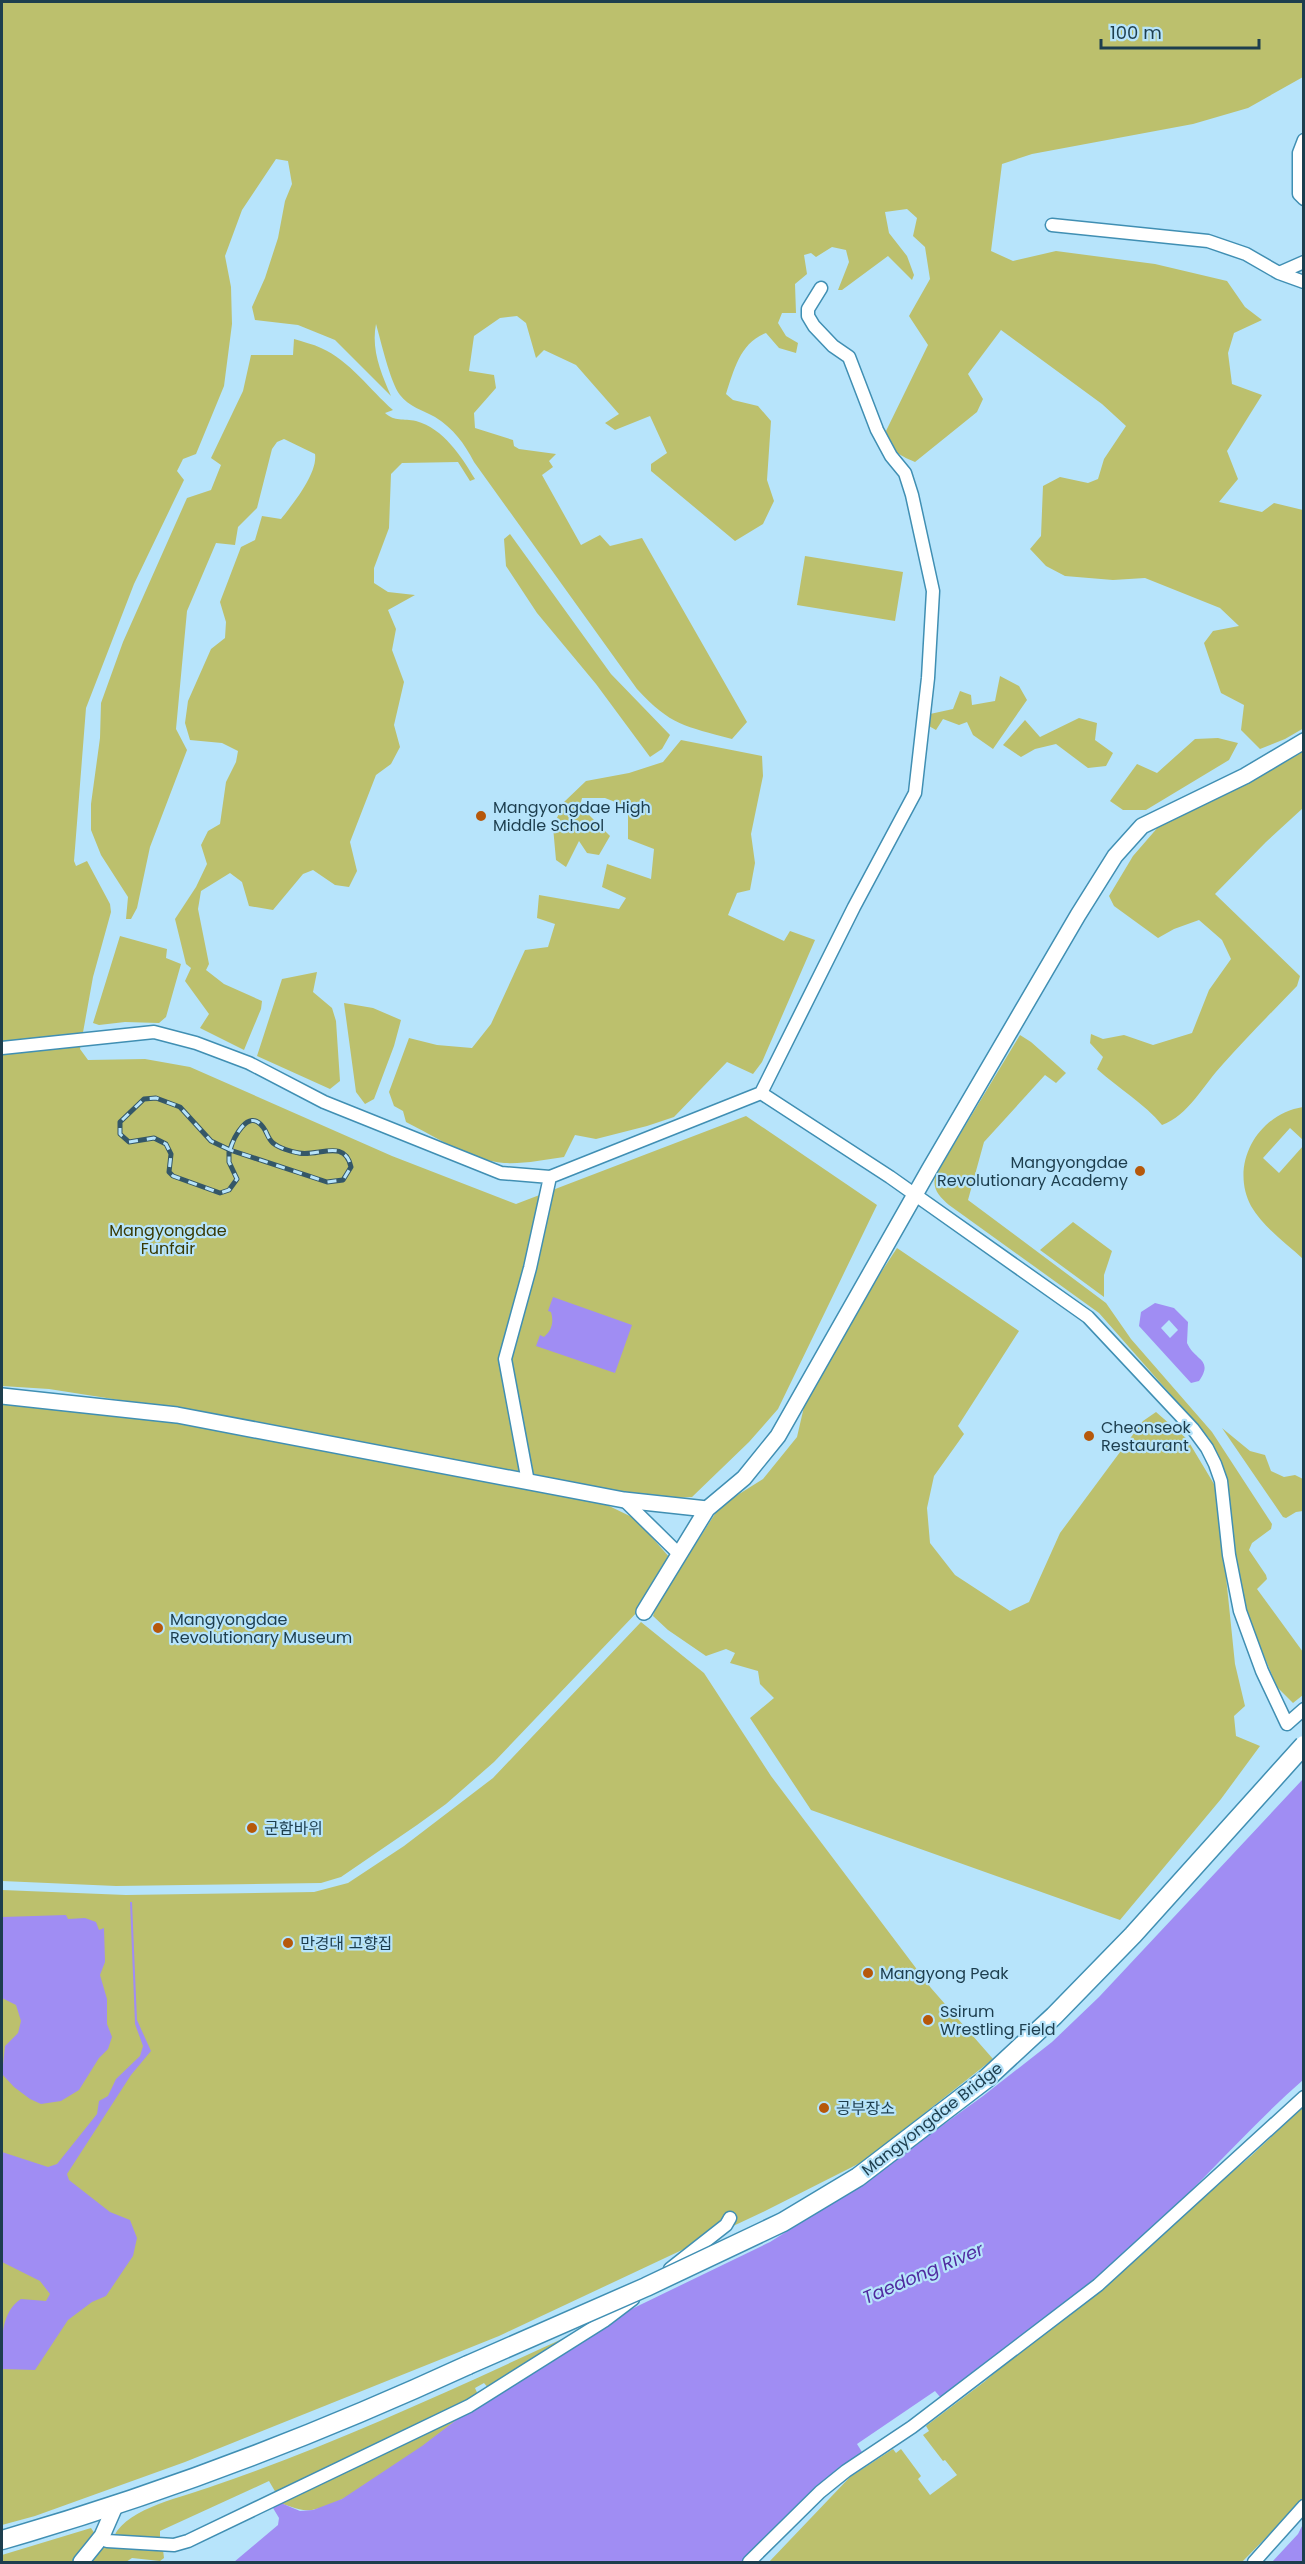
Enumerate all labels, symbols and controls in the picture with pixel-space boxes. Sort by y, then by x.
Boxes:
scale bar [1101,12,1258,50]
text: 100 m [1110,20,1162,45]
place label: Mangyongdae High Middle School [493,796,651,837]
marker: Mangyongdae High Middle School [474,809,488,823]
place label: Mangyongdae Revolutionary Academy [937,1151,1128,1192]
marker: Mangyongdae Revolutionary Academy [1133,1164,1147,1178]
park label: Mangyongdae Funfair [109,1219,227,1260]
place label: Cheonseok Restaurant [1101,1416,1192,1457]
marker: Cheonseok Restaurant [1082,1429,1096,1443]
place label: Mangyongdae Revolutionary Museum [170,1608,352,1649]
marker: Mangyongdae Revolutionary Museum [151,1621,165,1635]
place label: 군함바위 [264,1817,323,1840]
marker: 군함바위 [245,1821,259,1835]
place label: 만경대 고향집 [300,1932,393,1955]
marker: 만경대 고향집 [281,1936,295,1950]
place label: Mangyong Peak [880,1962,1009,1985]
marker: Mangyong Peak [861,1966,875,1980]
place label: Ssirum Wrestling Field [940,2000,1056,2041]
marker: Ssirum Wrestling Field [921,2013,935,2027]
street label: Mangyongdae Bridge [857,2057,1007,2181]
place label: 공부장소 [836,2097,895,2120]
marker: 공부장소 [817,2101,831,2115]
water label: Taedong River [859,2236,989,2310]

